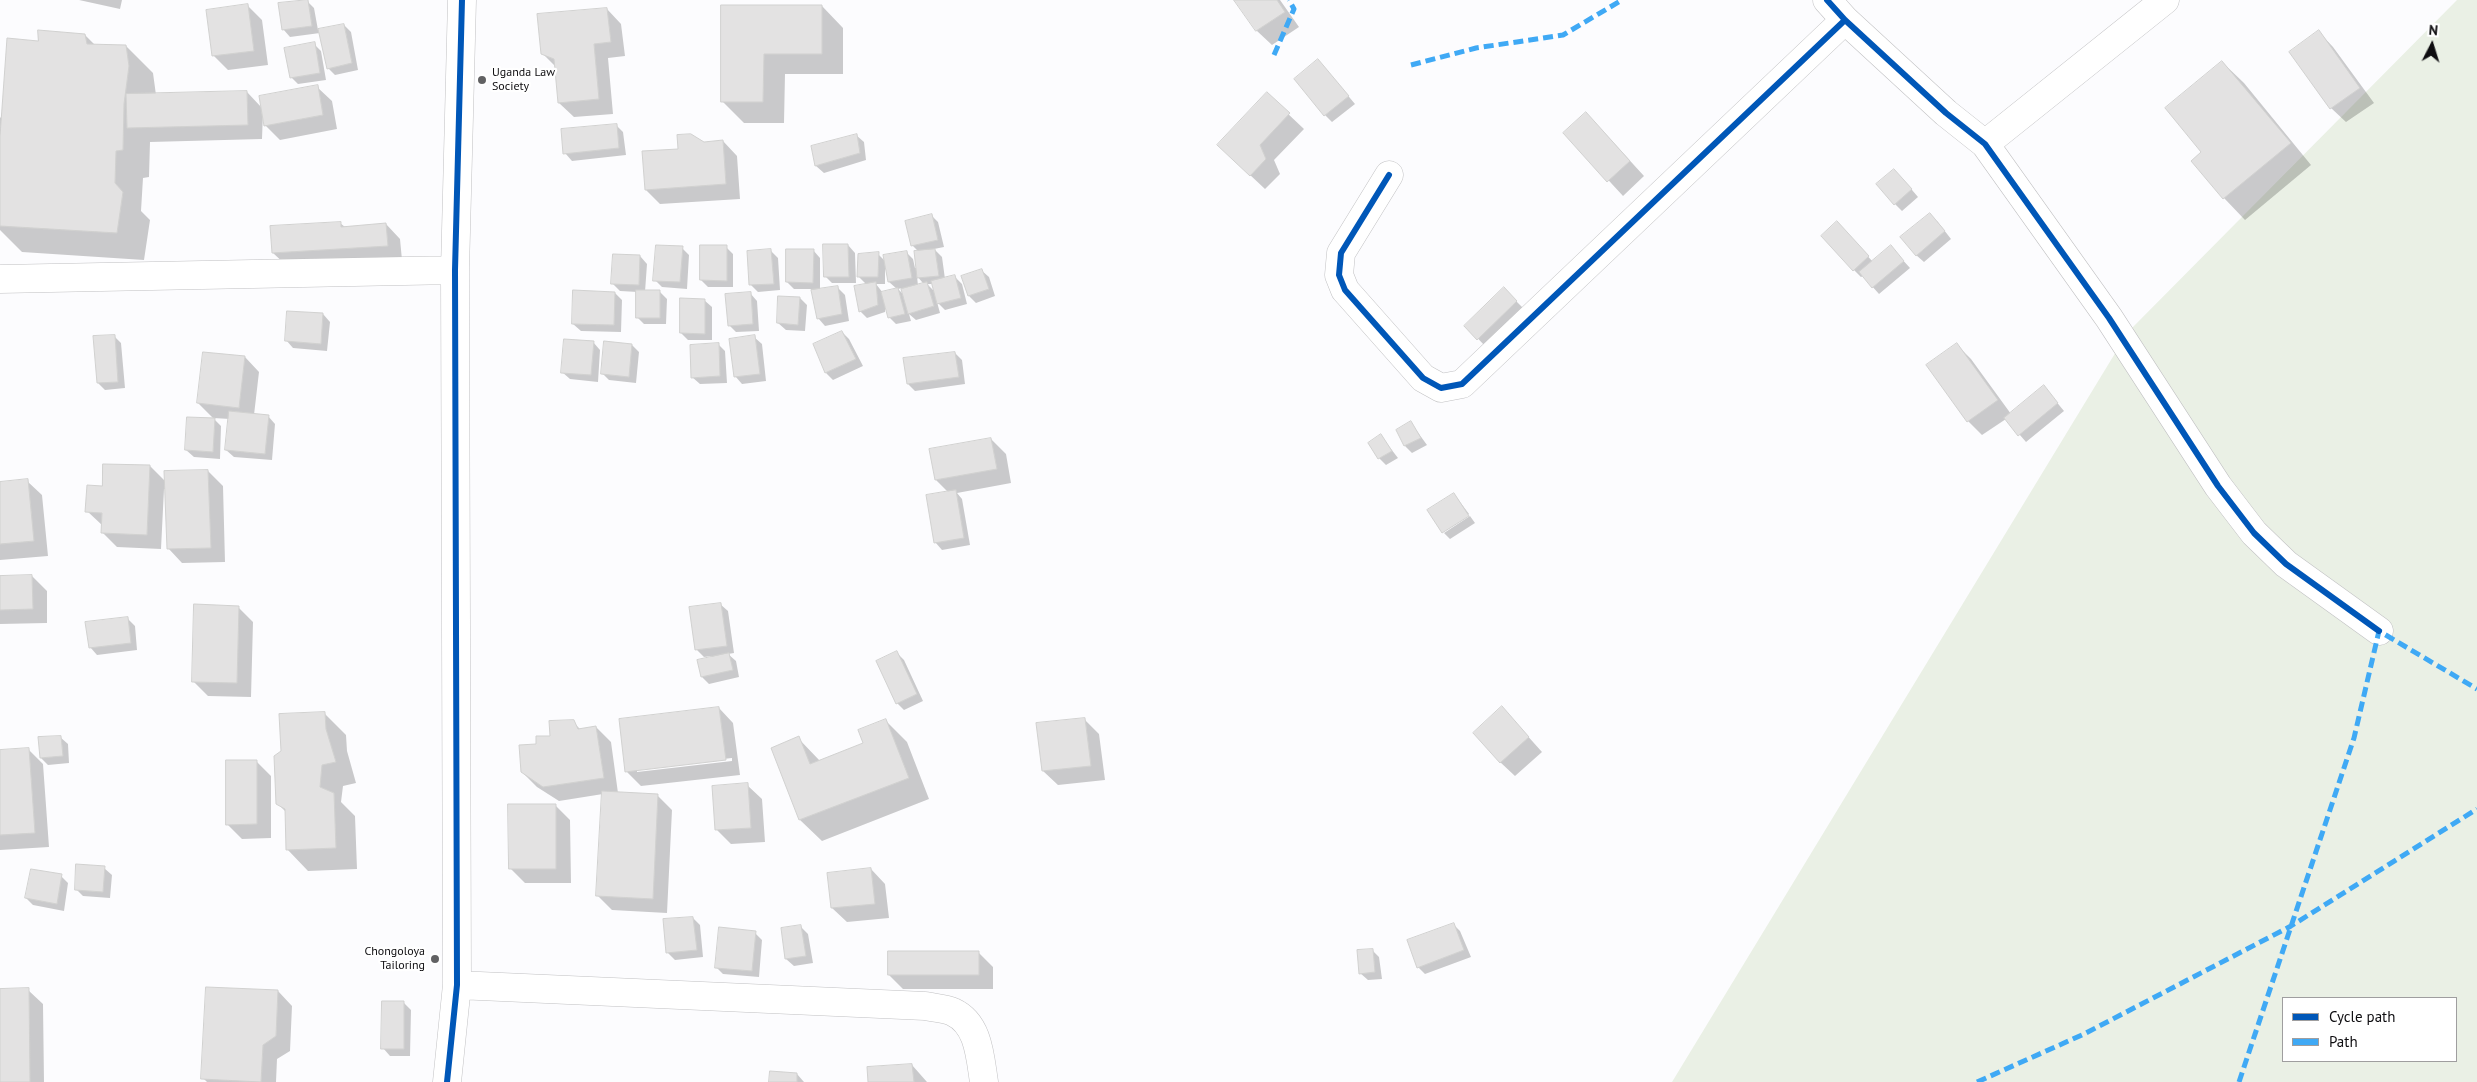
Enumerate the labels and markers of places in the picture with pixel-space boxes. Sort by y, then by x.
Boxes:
place label: Uganda Law Society [492,66,555,94]
marker: Uganda Law Society [476,74,488,86]
place label: Chongoloya Tailoring [364,945,425,973]
marker: Chongoloya Tailoring [429,953,441,965]

